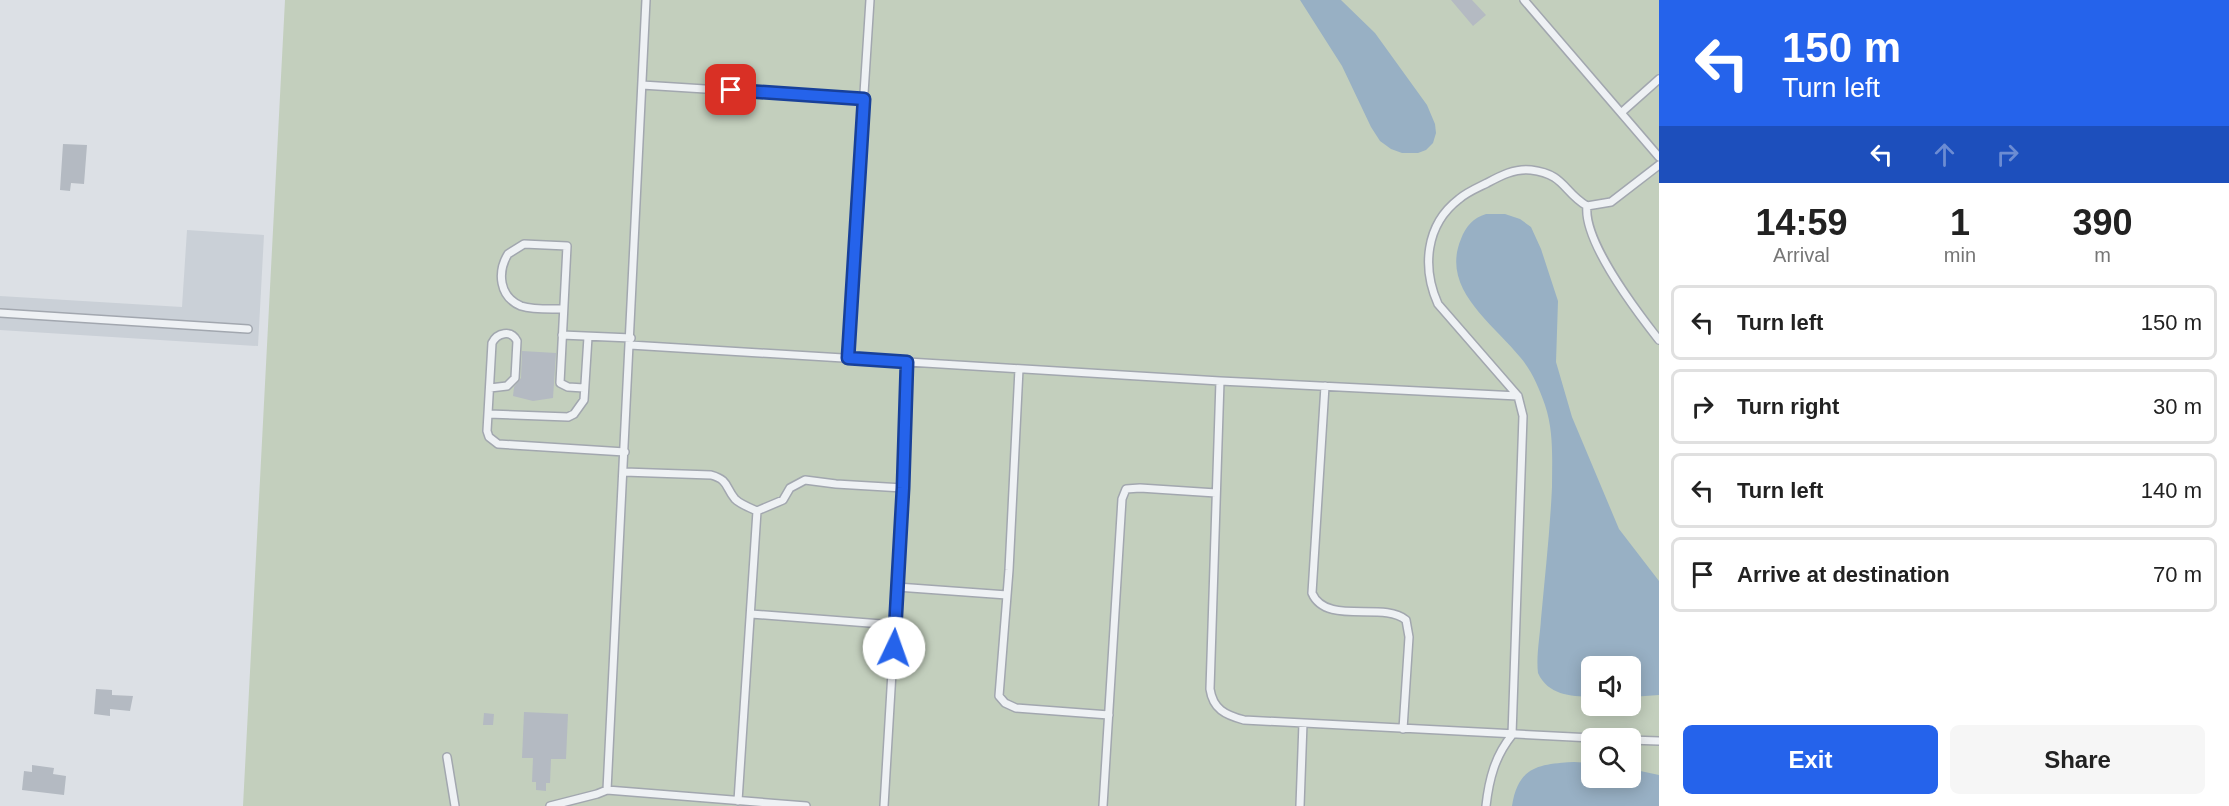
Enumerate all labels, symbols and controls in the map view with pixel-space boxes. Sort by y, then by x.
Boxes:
icon: left [1683,24,1761,102]
text: 150 m [1782,24,1901,71]
pin [705,64,756,115]
icon: arrive [714,73,747,106]
text: Turn left [1782,73,1880,103]
icon: left [1865,138,1898,171]
icon: ahead [1928,138,1961,171]
icon: right [1991,138,2024,171]
text: 14:59 [1755,202,1847,243]
text: 1 [1950,202,1970,243]
text: 390 [2072,202,2133,243]
text: Arrival [1773,244,1830,266]
text: min [1944,244,1976,266]
text: m [2094,244,2111,266]
icon: left [1686,306,1719,339]
text: Turn left [1737,310,1823,335]
text: 150 m [2141,310,2202,335]
icon: right [1686,390,1719,423]
text: Turn right [1737,394,1839,419]
text: 30 m [2153,394,2202,419]
icon: left [1686,474,1719,507]
text: Turn left [1737,478,1823,503]
text: 140 m [2141,478,2202,503]
icon: arrive [1686,558,1719,591]
text: Arrive at destination [1737,562,1950,587]
text: 70 m [2153,562,2202,587]
position arrow [862,616,926,680]
map controls [1581,656,1641,788]
button: sound [1581,656,1641,716]
button: Exit [1683,725,1938,794]
button: Share [1950,725,2205,794]
button: search [1581,728,1641,788]

